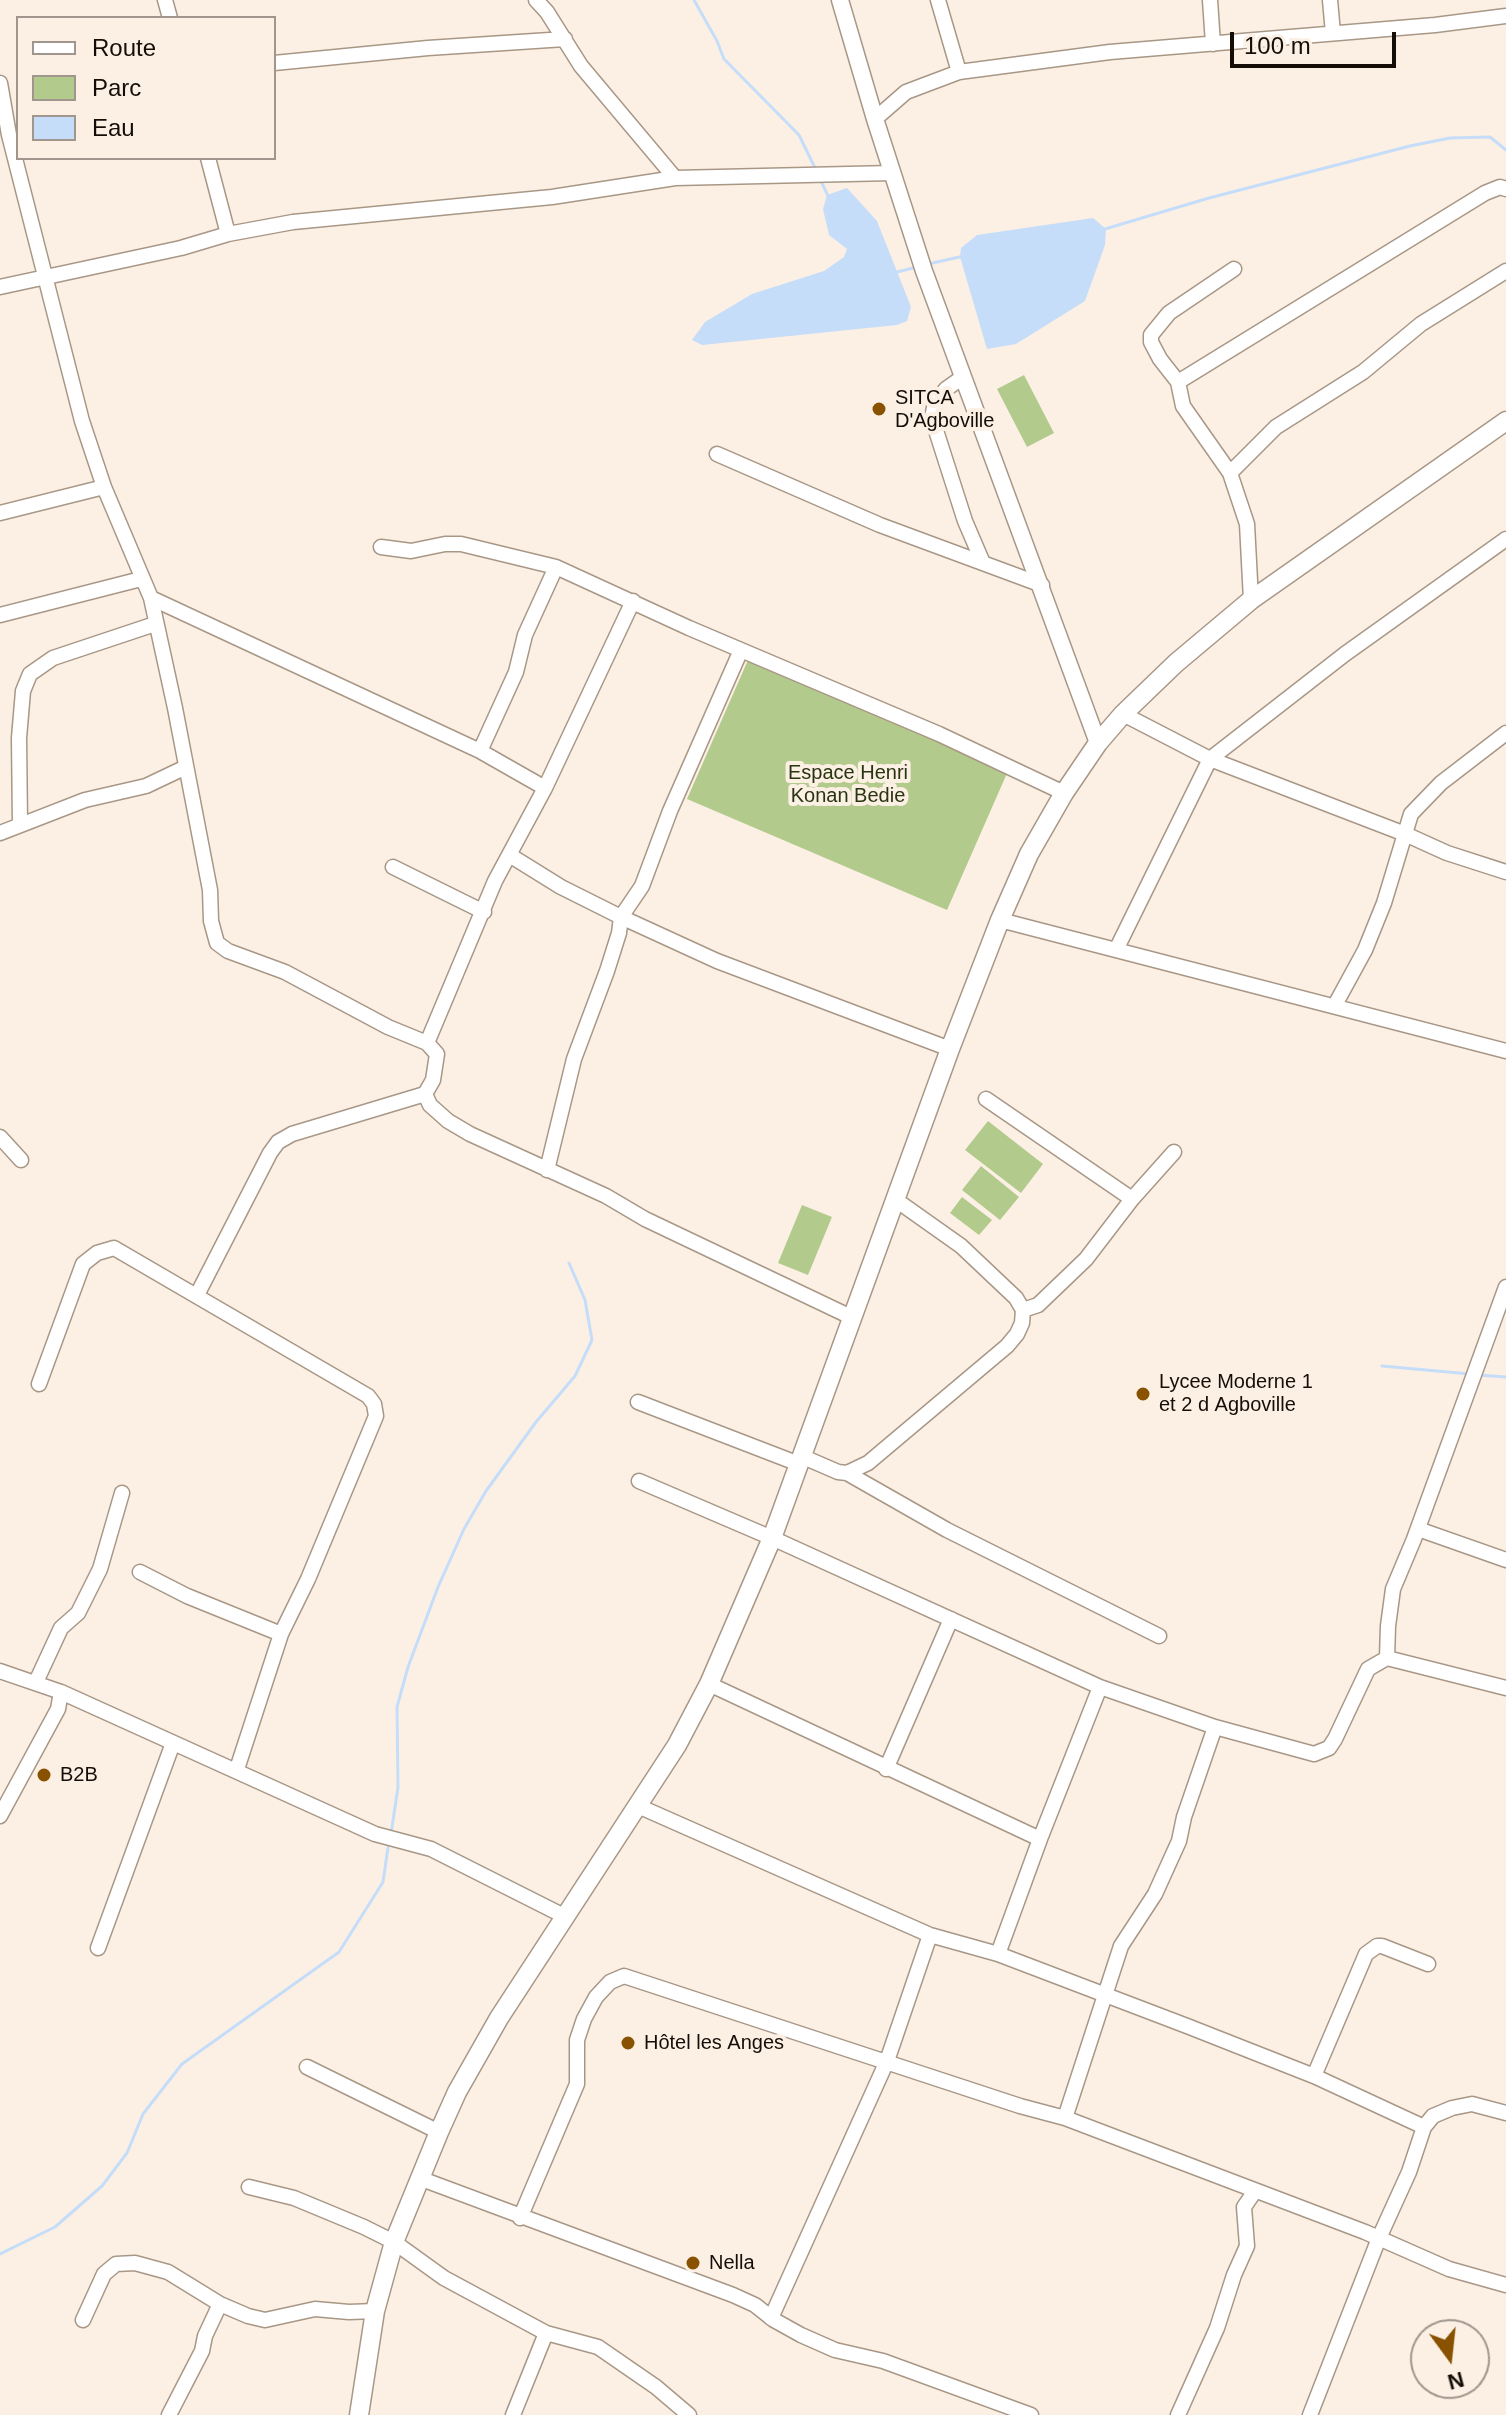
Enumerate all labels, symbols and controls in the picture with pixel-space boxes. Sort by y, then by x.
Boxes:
legend [16,16,276,160]
scale bar [1234,16,1400,66]
text: 100 m [1244,32,1311,59]
text: Route [92,34,156,61]
text: Parc [92,74,141,101]
text: Eau [92,114,135,141]
place label: SITCA D'Agboville [895,386,994,433]
marker: SITCA D'Agboville [870,400,888,418]
park label: Espace Henri Konan Bedie [788,761,908,808]
place label: Lycee Moderne 1 et 2 d Agboville [1159,1370,1313,1417]
marker: Lycee Moderne 1 et 2 d Agboville [1134,1385,1152,1403]
place label: B2B [60,1763,98,1787]
marker: B2B [35,1766,53,1784]
place label: Hôtel les Anges [644,2031,784,2055]
marker: Hôtel les Anges [619,2034,637,2052]
place label: Nella [709,2251,755,2275]
marker: Nella [684,2254,702,2272]
north arrow [1410,2319,1490,2399]
text: N [1445,2367,1467,2395]

